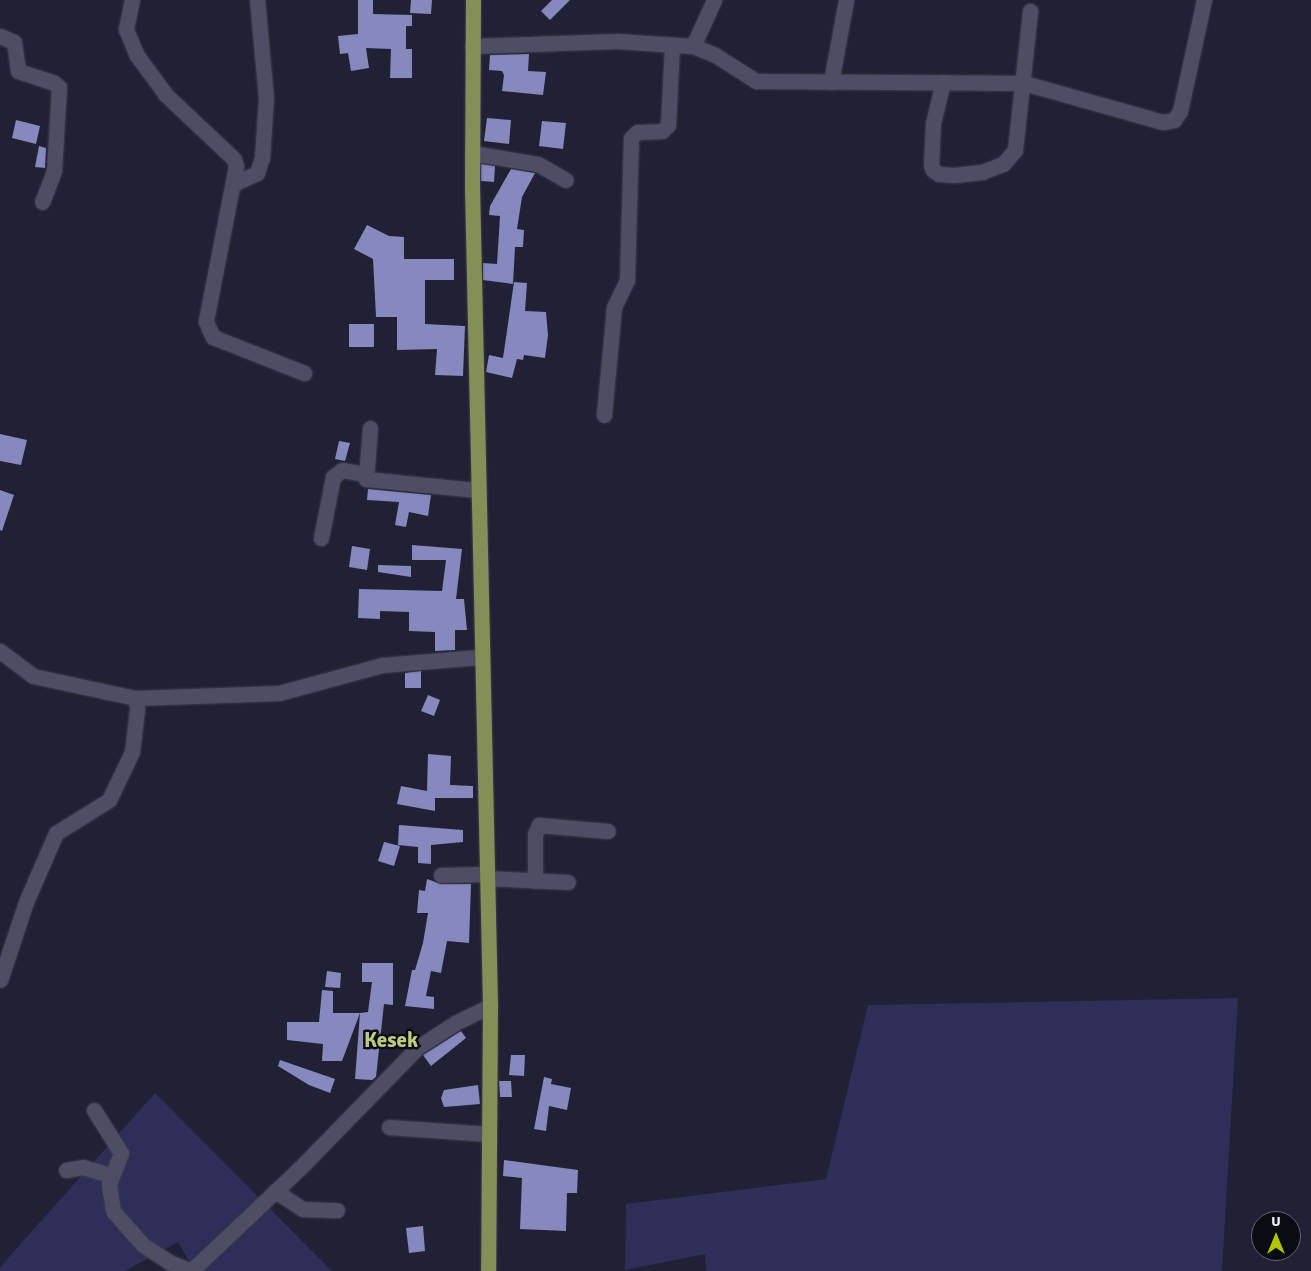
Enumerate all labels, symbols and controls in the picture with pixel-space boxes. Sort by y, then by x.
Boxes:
district label: Kesek [364,1027,418,1053]
north arrow [1251,1211,1301,1261]
text: U [1271,1213,1281,1230]

